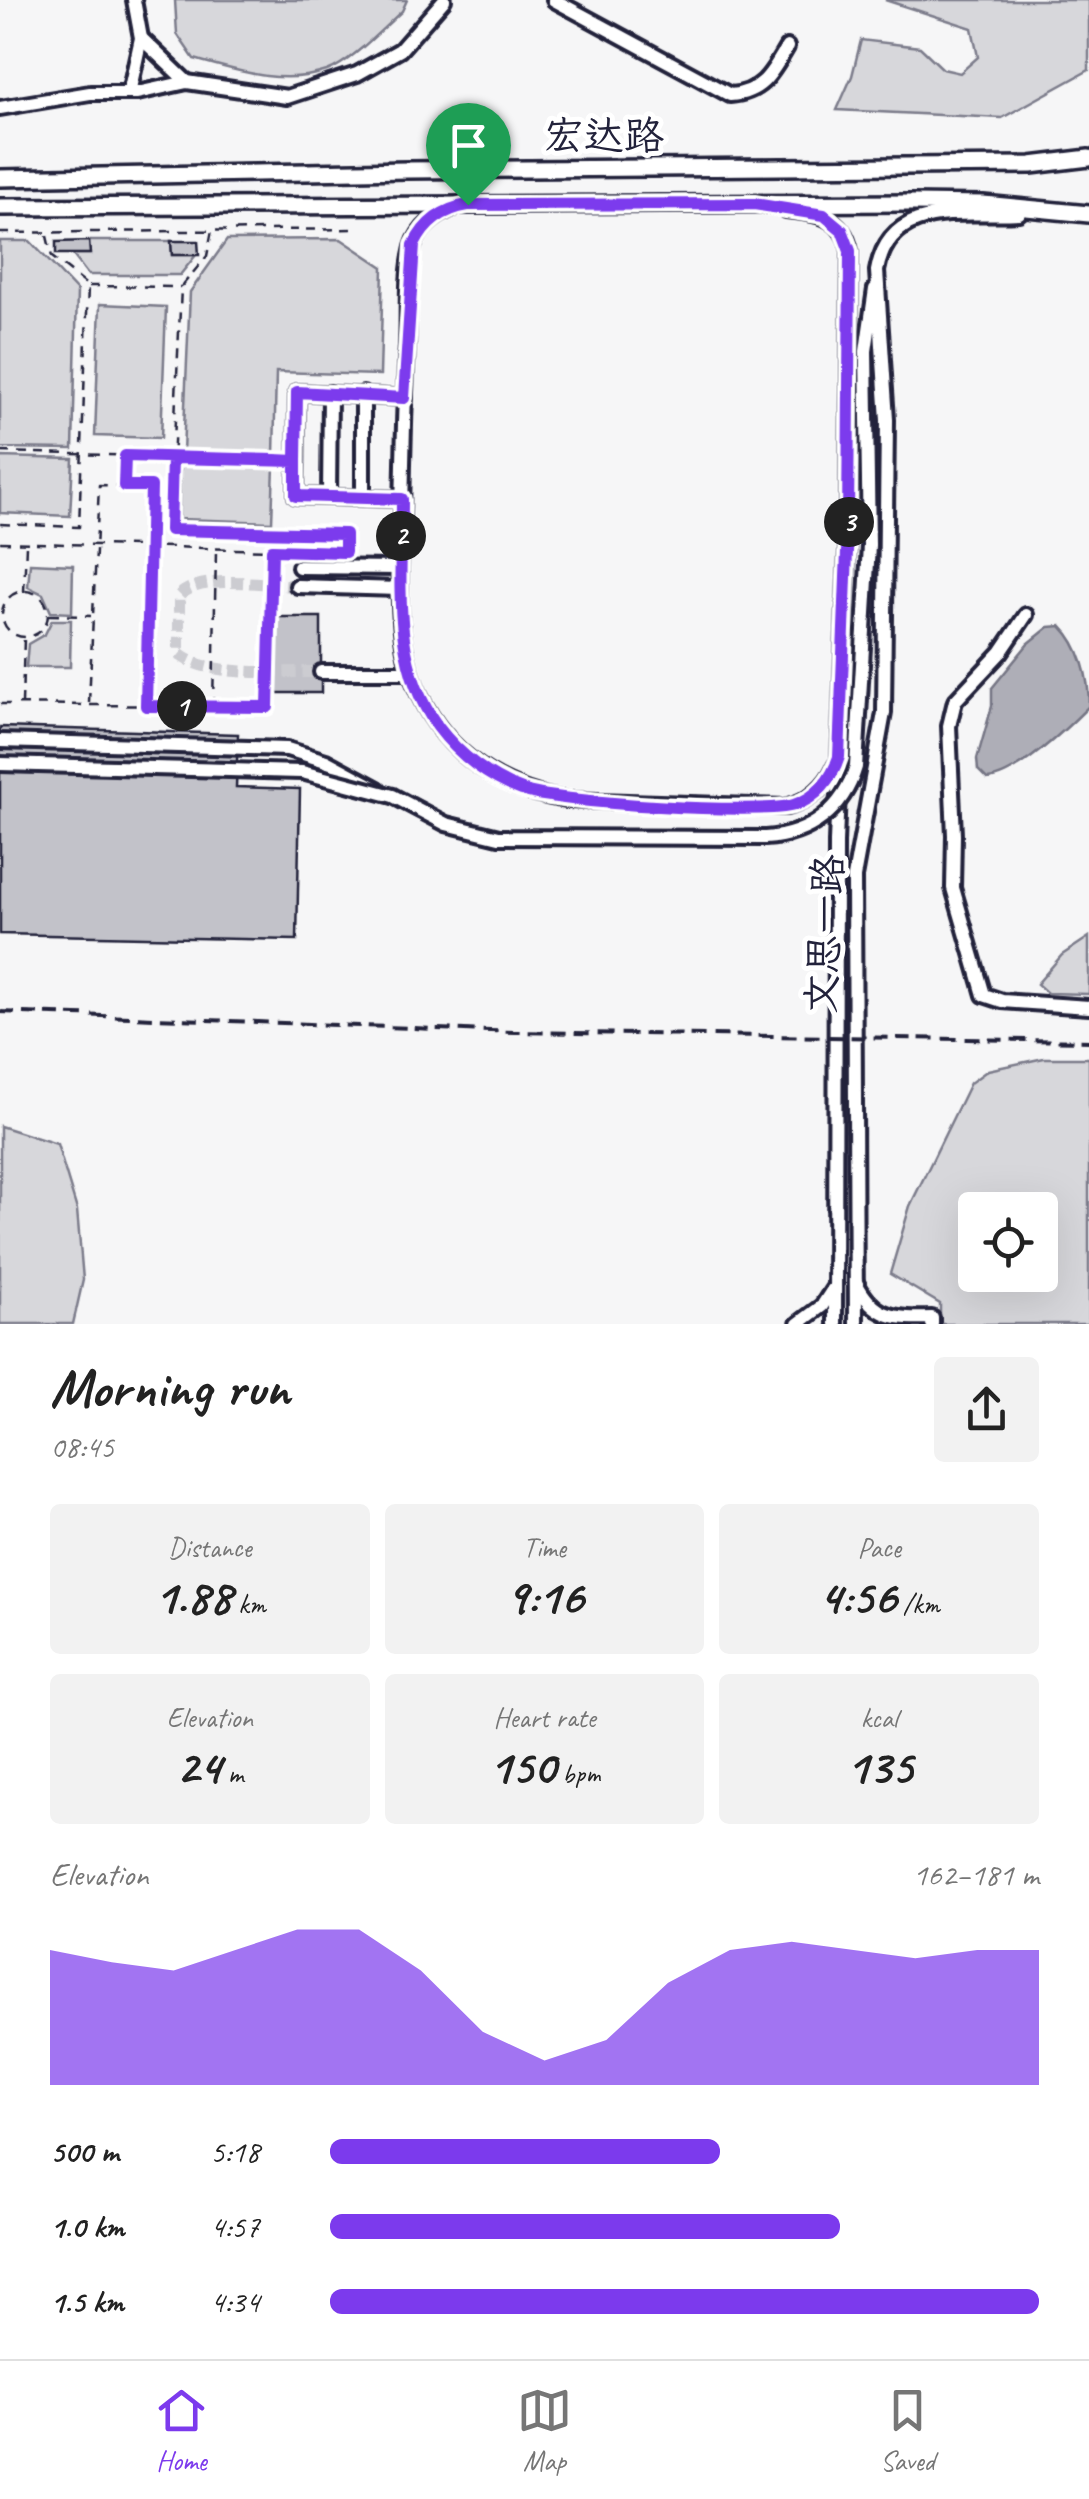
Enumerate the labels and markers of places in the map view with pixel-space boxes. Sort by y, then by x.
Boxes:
pin [426,103,511,206]
pin: 3 [824,497,874,547]
pin: 2 [376,511,426,561]
pin: 1 [157,681,207,731]

